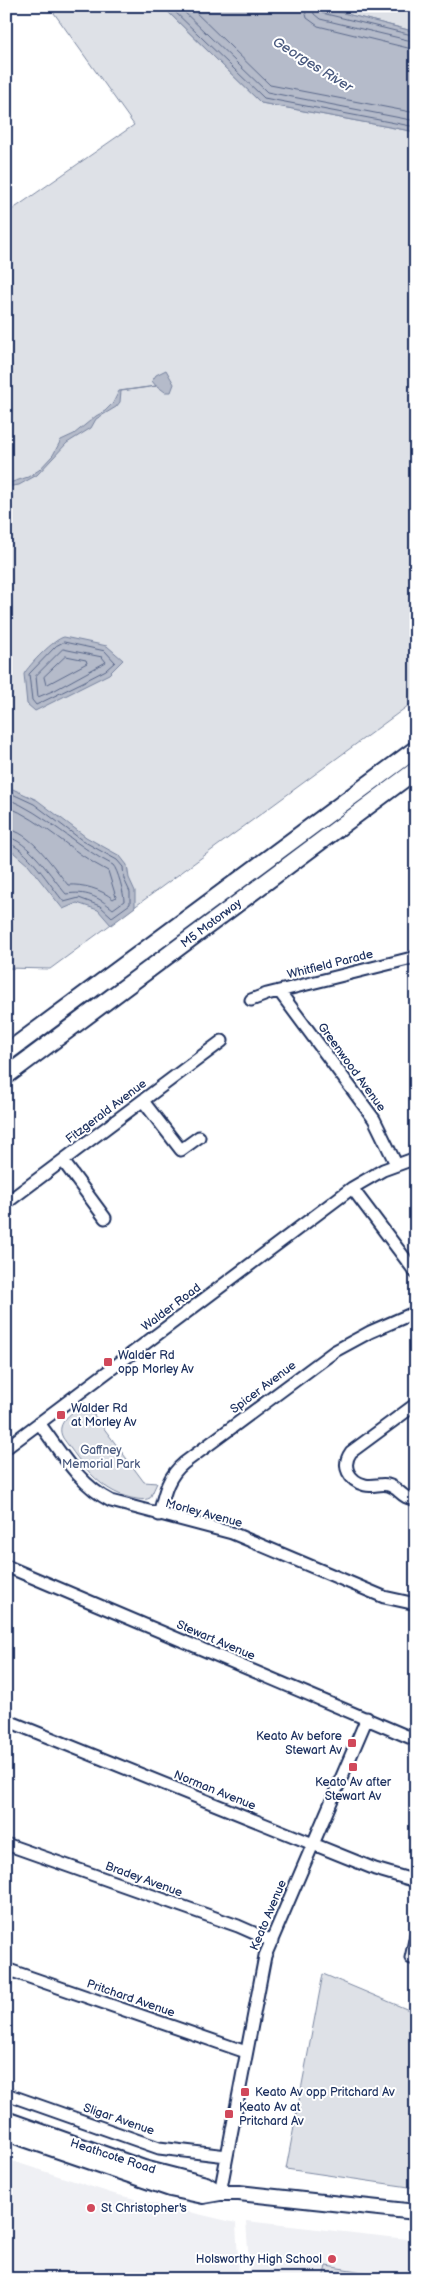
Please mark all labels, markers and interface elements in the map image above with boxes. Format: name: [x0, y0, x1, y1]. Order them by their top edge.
water label: Georges River: [270, 33, 357, 96]
street label: M5 Motorway: [178, 895, 245, 951]
street label: Whitfield Parade: [286, 947, 375, 982]
street label: Greenwood Avenue: [314, 1020, 389, 1115]
street label: Fitzgerald Avenue: [63, 1076, 150, 1147]
street label: Walder Road: [139, 1280, 204, 1335]
place label: Walder Rd opp Morley Av: [118, 1348, 194, 1377]
marker: Walder Rd opp Morley Av: [102, 1356, 114, 1368]
street label: Spicer Avenue: [227, 1358, 299, 1417]
place label: Walder Rd at Morley Av: [71, 1401, 137, 1430]
marker: Walder Rd at Morley Av: [55, 1409, 67, 1421]
park label: Gaffney Memorial Park: [62, 1443, 140, 1472]
street label: Morley Avenue: [164, 1496, 244, 1531]
street label: Stewart Avenue: [174, 1617, 257, 1664]
place label: Keato Av before Stewart Av: [256, 1729, 342, 1758]
marker: Keato Av before Stewart Av: [346, 1737, 358, 1749]
marker: Keato Av after Stewart Av: [347, 1761, 359, 1773]
street label: Norman Avenue: [172, 1767, 258, 1814]
place label: Keato Av after Stewart Av: [315, 1775, 392, 1804]
street label: Bradey Avenue: [103, 1859, 185, 1900]
street label: Keato Avenue: [247, 1878, 290, 1953]
street label: Pritchard Avenue: [85, 1976, 177, 2021]
place label: Keato Av opp Pritchard Av: [255, 2085, 395, 2100]
marker: Keato Av opp Pritchard Av: [239, 2086, 251, 2098]
street label: Sligar Avenue: [81, 2100, 156, 2139]
place label: Keato Av at Pritchard Av: [239, 2100, 304, 2129]
marker: Keato Av at Pritchard Av: [223, 2108, 235, 2120]
street label: Heathcote Road: [68, 2136, 157, 2177]
place label: St Christopher's: [101, 2201, 187, 2216]
marker: St Christopher's: [85, 2202, 97, 2214]
place label: Holsworthy High School: [196, 2252, 322, 2267]
marker: Holsworthy High School: [326, 2253, 338, 2265]

